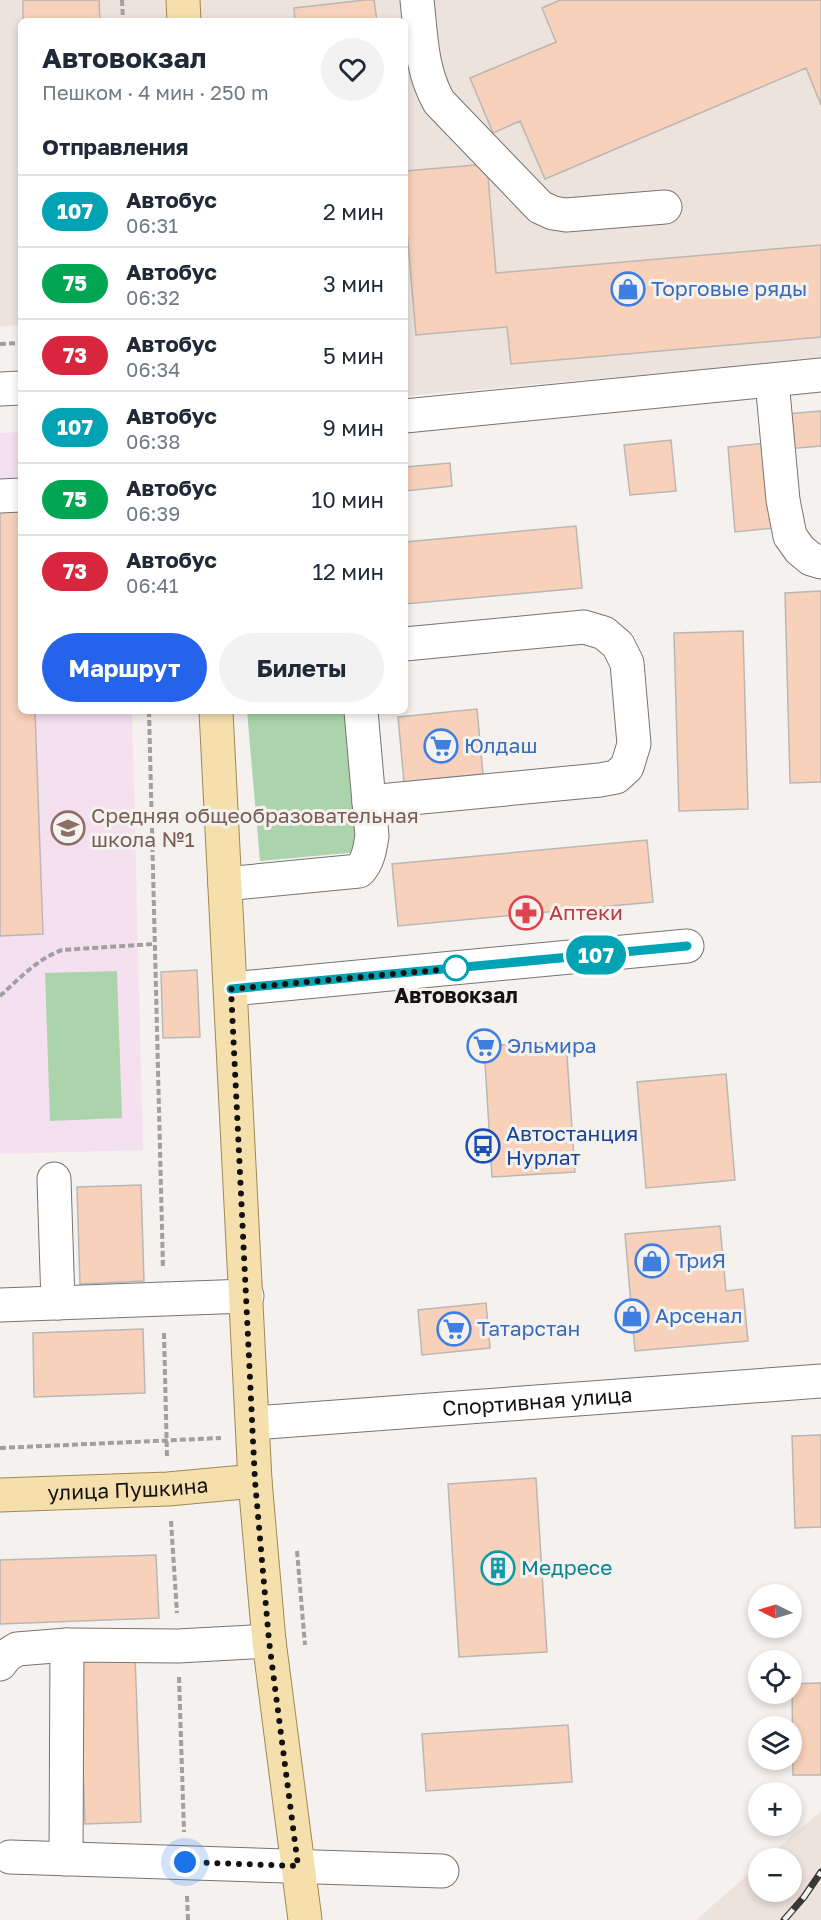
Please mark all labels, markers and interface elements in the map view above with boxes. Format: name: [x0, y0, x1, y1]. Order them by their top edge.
button: heart: [321, 38, 384, 101]
text: Автовокзал: [42, 41, 206, 74]
text: Пешком · 4 мин · 250 m: [42, 80, 269, 104]
text: Отправления: [42, 133, 188, 160]
text: Автобус: [126, 186, 217, 213]
text: 107: [57, 198, 93, 224]
text: 2 мин: [323, 198, 384, 225]
text: 06:31: [126, 213, 178, 237]
text: Автобус: [126, 258, 217, 285]
text: 75: [63, 270, 87, 296]
text: 3 мин: [323, 270, 384, 297]
shop icon: Торговые ряды: [610, 271, 646, 307]
place label: Торговые ряды: [651, 275, 807, 301]
text: 06:32: [126, 285, 180, 309]
text: Автобус: [126, 330, 217, 357]
text: 73: [63, 342, 87, 368]
text: 5 мин: [323, 342, 384, 369]
text: 06:34: [126, 357, 180, 381]
text: Автобус: [126, 402, 217, 429]
text: 107: [57, 414, 93, 440]
text: 9 мин: [323, 414, 384, 441]
text: 06:38: [126, 429, 180, 453]
text: Автобус: [126, 474, 217, 501]
text: 75: [63, 486, 87, 512]
text: 10 мин: [312, 486, 384, 513]
text: 06:39: [126, 501, 180, 525]
text: Автобус: [126, 546, 217, 573]
text: 73: [63, 558, 87, 584]
text: 12 мин: [312, 558, 384, 585]
text: 06:41: [126, 573, 178, 597]
button: Маршрут: [42, 633, 207, 702]
button: Билеты: [219, 633, 384, 702]
supermarket icon: Юлдаш: [423, 728, 459, 764]
place label: Юлдаш: [464, 732, 537, 758]
place label: Средняя общеобразовательная школа №1: [91, 802, 419, 852]
school or university icon: Средняя общеобразовательная школа №1: [50, 810, 86, 846]
pharmacy icon: Аптеки: [508, 895, 544, 931]
place label: Аптеки: [549, 899, 623, 925]
line badge: 107: [562, 936, 630, 974]
text: 107: [578, 942, 614, 968]
marker: Автовокзал: [443, 955, 469, 981]
place label: Автовокзал: [394, 982, 518, 1008]
supermarket icon: Эльмира: [466, 1028, 502, 1064]
place label: Эльмира: [507, 1032, 597, 1058]
place label: Автостанция Нурлат: [506, 1120, 638, 1170]
bus stop icon: Автостанция Нурлат: [465, 1128, 501, 1164]
shop icon: ТриЯ: [634, 1243, 670, 1279]
place label: ТриЯ: [675, 1247, 726, 1273]
shop icon: Арсенал: [614, 1298, 650, 1334]
place label: Арсенал: [655, 1302, 743, 1328]
supermarket icon: Татарстан: [436, 1311, 472, 1347]
place label: Татарстан: [477, 1315, 580, 1341]
street label: Спортивная улица: [441, 1381, 633, 1421]
street label: улица Пушкина: [47, 1471, 209, 1505]
building icon: Медресе: [480, 1550, 516, 1586]
place label: Медресе: [521, 1554, 612, 1580]
north arrow: [748, 1584, 802, 1638]
map controls: [748, 1584, 802, 1902]
button: locate: [748, 1650, 802, 1704]
button: layers: [748, 1716, 802, 1770]
button: +: [748, 1782, 802, 1836]
your location: [170, 1847, 200, 1877]
button: −: [748, 1848, 802, 1902]

